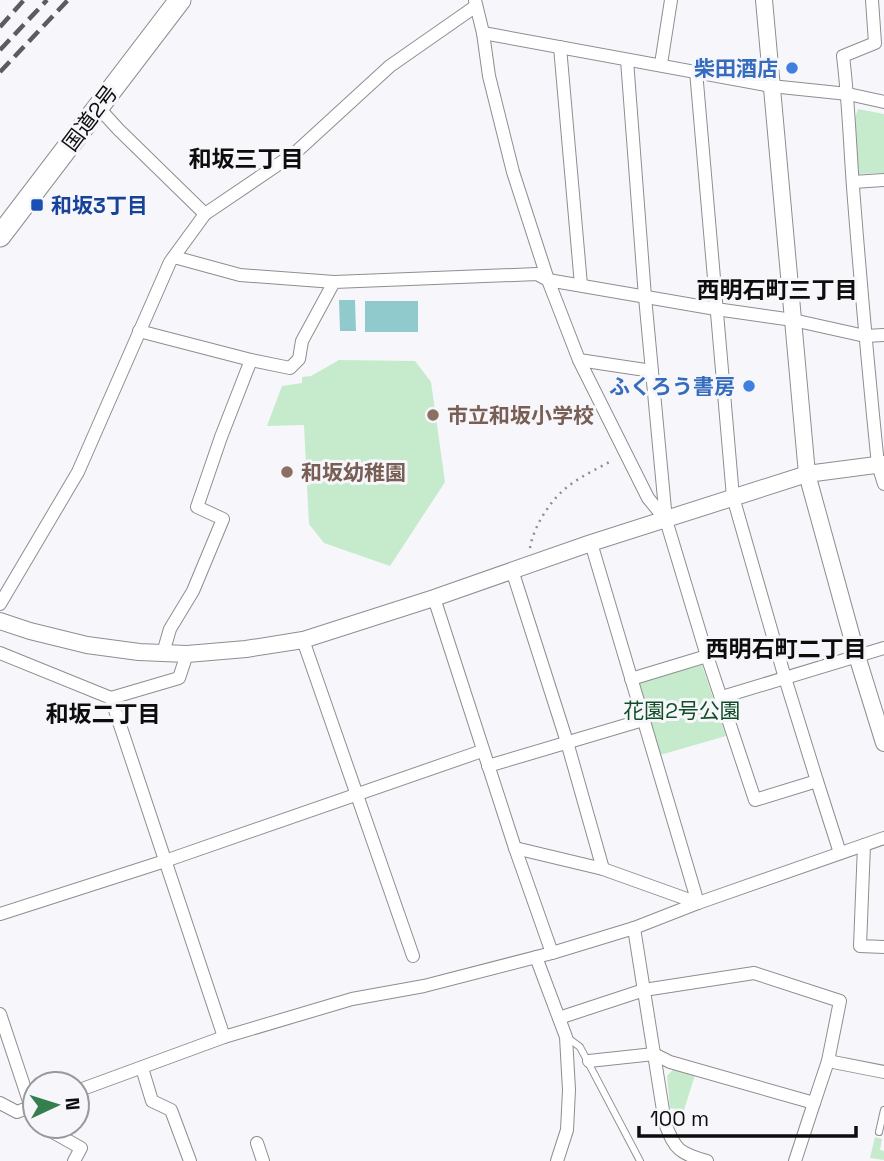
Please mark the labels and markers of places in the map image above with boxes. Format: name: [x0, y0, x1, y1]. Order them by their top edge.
place label: 柴田酒店: [694, 55, 778, 82]
marker: 柴田酒店: [784, 60, 800, 76]
place label: 和坂3丁目: [51, 192, 148, 219]
marker: 和坂3丁目: [29, 197, 45, 213]
place label: ふくろう書房: [609, 373, 735, 400]
marker: ふくろう書房: [741, 378, 757, 394]
place label: 市立和坂小学校: [447, 402, 594, 429]
marker: 市立和坂小学校: [425, 407, 441, 423]
place label: 和坂幼稚園: [301, 459, 406, 486]
marker: 和坂幼稚園: [279, 464, 295, 480]

